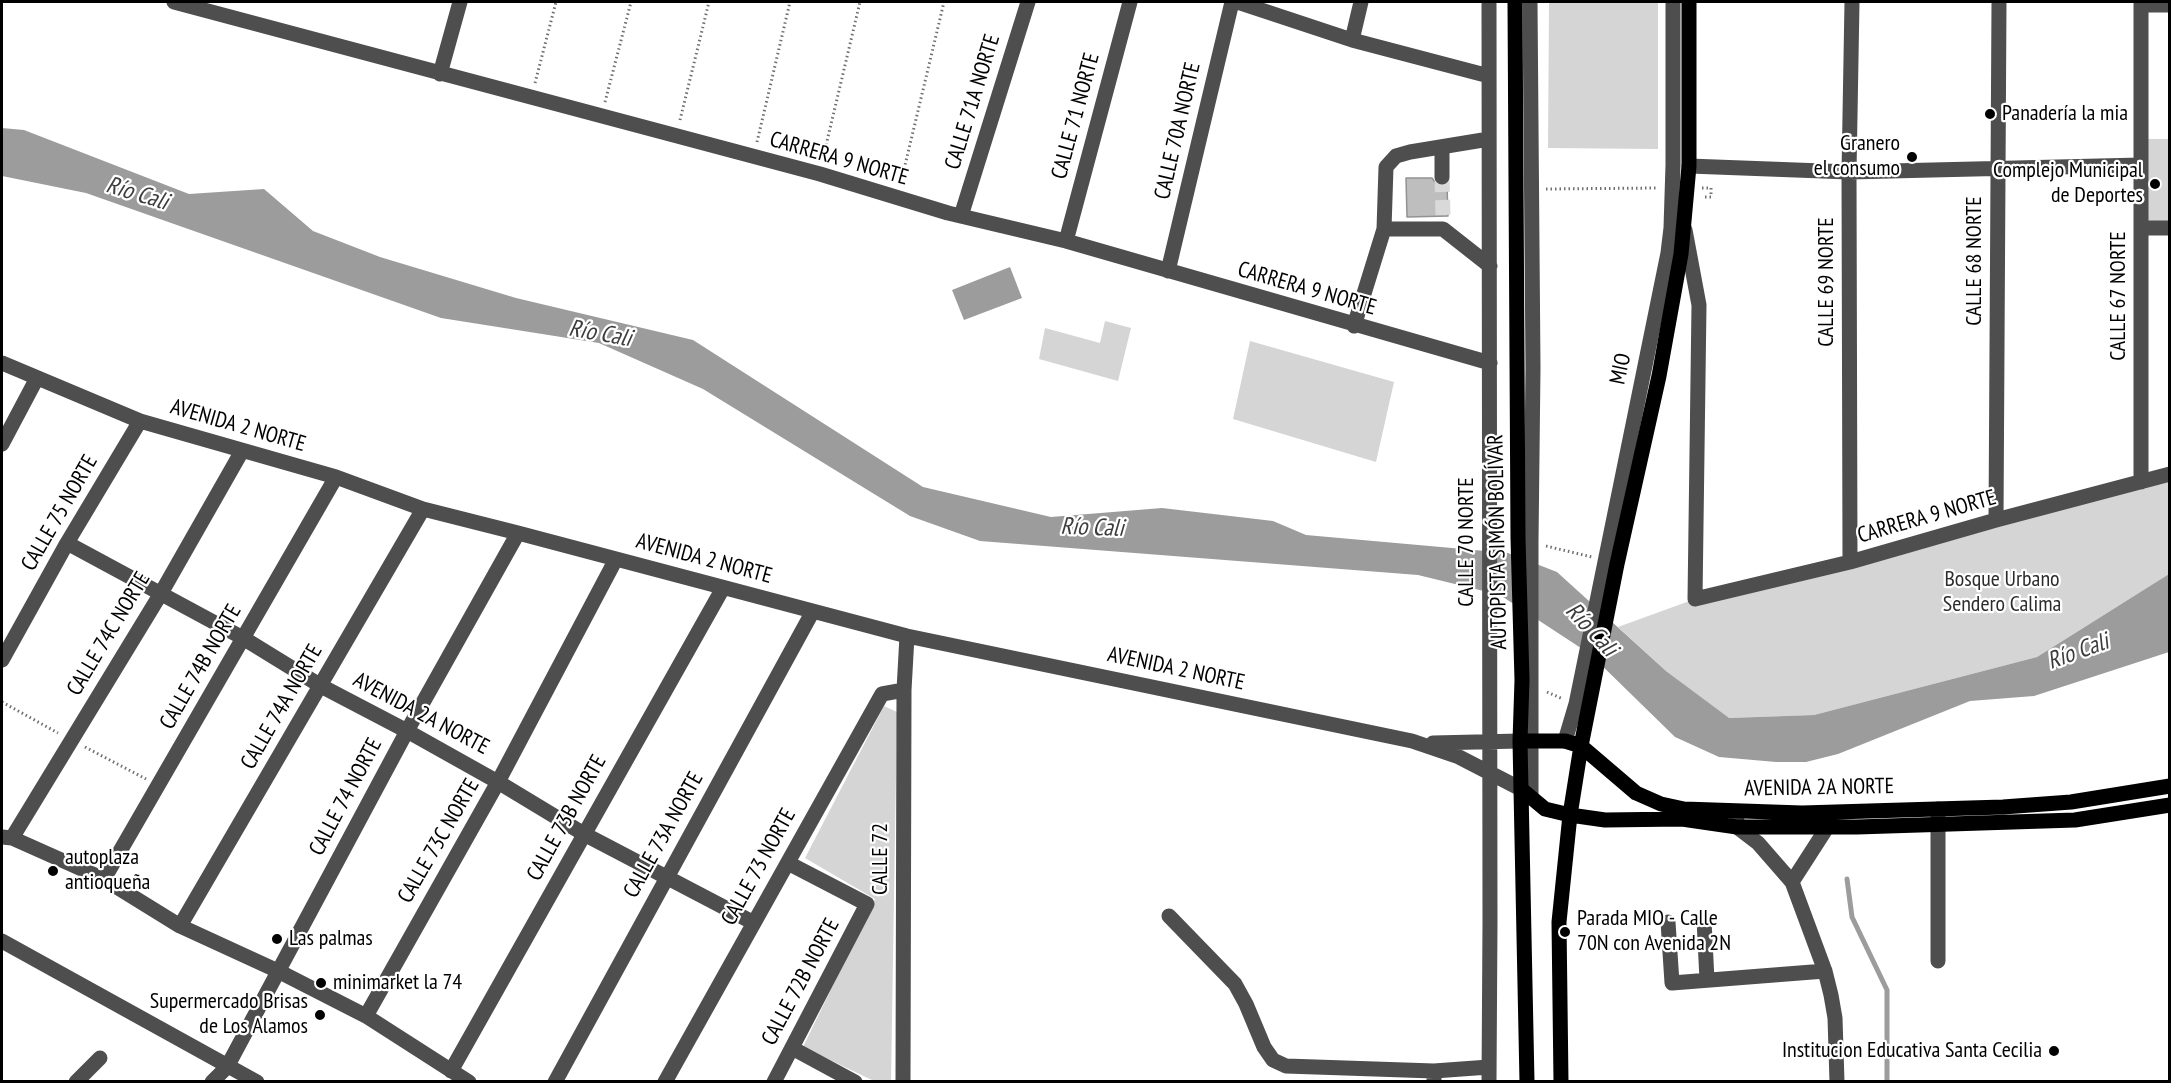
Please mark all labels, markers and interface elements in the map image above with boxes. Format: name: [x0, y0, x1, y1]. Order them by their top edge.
street label: CALLE 71A NORTE: [940, 31, 1006, 173]
street label: CALLE 71 NORTE: [1046, 50, 1106, 182]
street label: CALLE 70A NORTE: [1149, 60, 1207, 202]
place label: Panadería la mia: [2002, 101, 2128, 127]
marker: Panadería la mia: [1983, 107, 1997, 121]
street label: CARRERA 9 NORTE: [767, 127, 911, 191]
place label: Granero el consumo: [1814, 131, 1900, 182]
marker: Granero el consumo: [1905, 150, 1919, 164]
place label: Complejo Municipal de Deportes: [1993, 158, 2143, 210]
water label: Río Cali: [103, 171, 171, 217]
marker: Complejo Municipal de Deportes: [2148, 177, 2162, 191]
street label: CALLE 68 NORTE: [1962, 196, 1988, 326]
street label: CALLE 69 NORTE: [1814, 217, 1840, 347]
street label: CALLE 67 NORTE: [2106, 231, 2132, 361]
street label: CARRERA 9 NORTE: [1235, 257, 1379, 321]
water label: Río Cali: [566, 314, 634, 354]
street label: MIO: [1605, 351, 1637, 387]
street label: AVENIDA 2 NORTE: [167, 394, 309, 458]
street label: AUTOPISTA SIMÓN BOLÍVAR: [1483, 434, 1513, 650]
street label: CALLE 75 NORTE: [16, 450, 104, 576]
street label: CALLE 70 NORTE: [1454, 477, 1480, 607]
street label: CARRERA 9 NORTE: [1855, 485, 1999, 549]
water label: Río Cali: [1060, 513, 1124, 543]
street label: AVENIDA 2 NORTE: [633, 528, 775, 590]
street label: CALLE 74C NORTE: [62, 567, 156, 701]
park label: Bosque Urbano Sendero Calima: [1943, 567, 2061, 618]
water label: Río Cali: [1559, 597, 1623, 663]
street label: CALLE 74B NORTE: [155, 600, 247, 734]
water label: Río Cali: [2043, 628, 2113, 676]
street label: CALLE 74A NORTE: [236, 640, 328, 774]
street label: AVENIDA 2 NORTE: [1105, 642, 1247, 696]
street label: AVENIDA 2A NORTE: [349, 667, 493, 761]
street label: CALLE 74 NORTE: [304, 734, 388, 860]
street label: CALLE 73B NORTE: [522, 750, 612, 886]
street label: CALLE 73A NORTE: [619, 767, 709, 903]
street label: AVENIDA 2A NORTE: [1744, 773, 1894, 803]
street label: CALLE 73C NORTE: [393, 774, 485, 908]
street label: CALLE 73 NORTE: [716, 804, 802, 930]
street label: CALLE 72: [868, 823, 894, 895]
place label: autoplaza antioqueña: [65, 845, 150, 896]
marker: autoplaza antioqueña: [46, 864, 60, 878]
place label: Parada MIO - Calle 70N con Avenida 2N: [1577, 906, 1731, 957]
street label: CALLE 72B NORTE: [757, 914, 845, 1050]
marker: Parada MIO - Calle 70N con Avenida 2N: [1558, 925, 1572, 939]
place label: Las palmas: [289, 926, 373, 952]
marker: Las palmas: [270, 932, 284, 946]
place label: minimarket la 74: [333, 970, 462, 996]
marker: minimarket la 74: [314, 976, 328, 990]
place label: Supermercado Brisas de Los Alamos: [150, 989, 308, 1040]
marker: Supermercado Brisas de Los Alamos: [313, 1008, 327, 1022]
place label: Institucion Educativa Santa Cecilia: [1782, 1038, 2042, 1064]
marker: Institucion Educativa Santa Cecilia: [2047, 1044, 2061, 1058]

